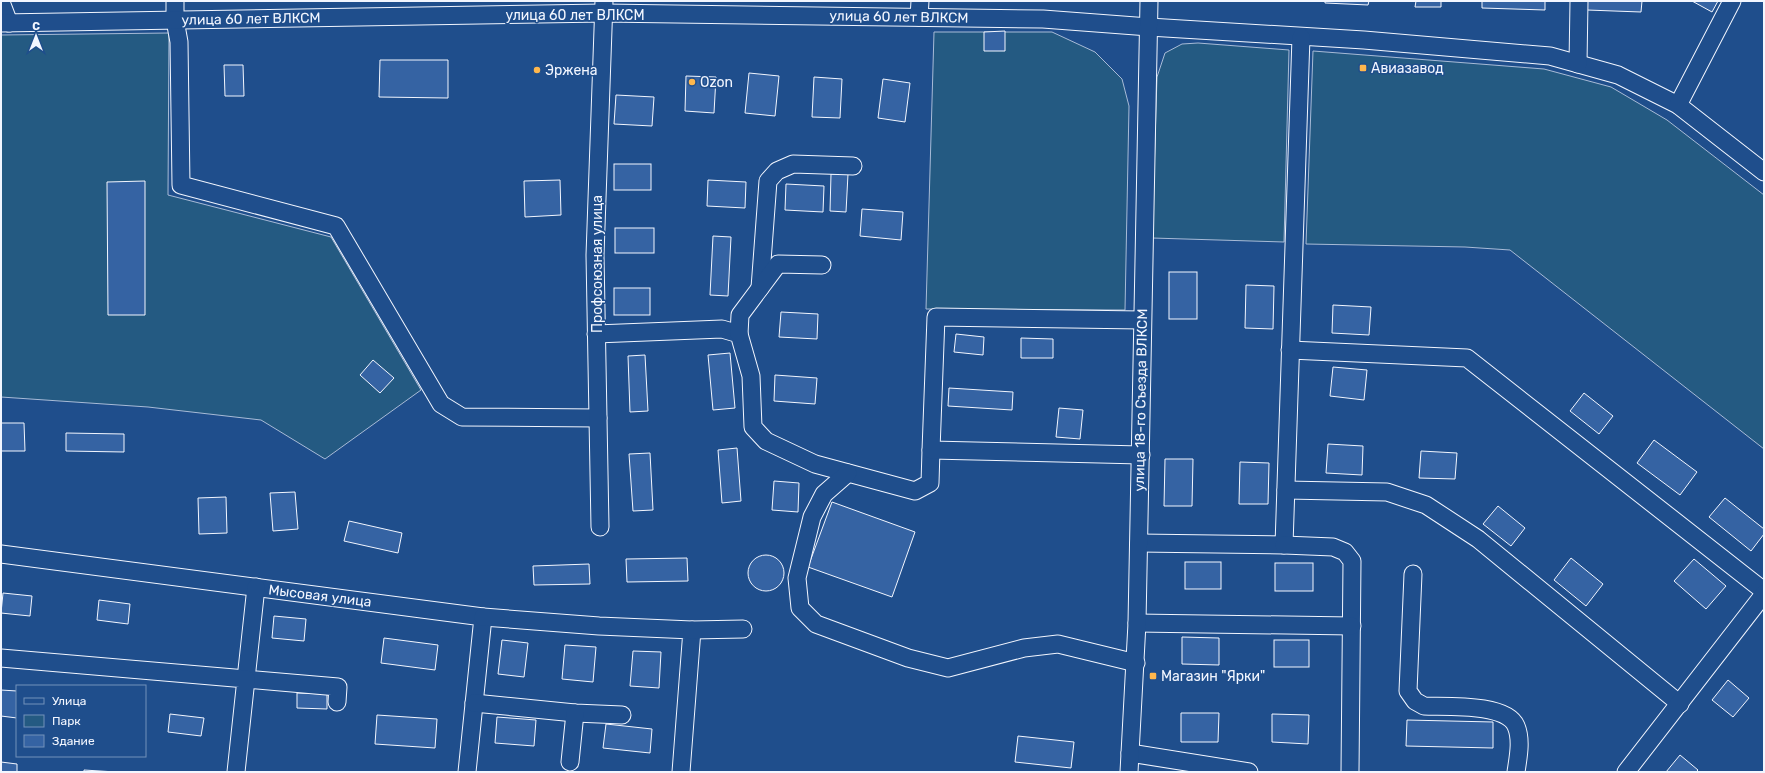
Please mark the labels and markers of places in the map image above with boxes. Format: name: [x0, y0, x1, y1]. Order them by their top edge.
place label: Авиазавод: [1371, 60, 1444, 77]
place label: Эржена: [545, 62, 598, 79]
marker: Авиазавод: [1358, 63, 1368, 73]
marker: Эржена: [532, 65, 542, 75]
place label: Ozon: [700, 74, 733, 91]
marker: Ozon: [687, 77, 697, 87]
place label: Магазин "Ярки": [1161, 668, 1265, 685]
marker: Магазин "Ярки": [1148, 671, 1158, 681]

